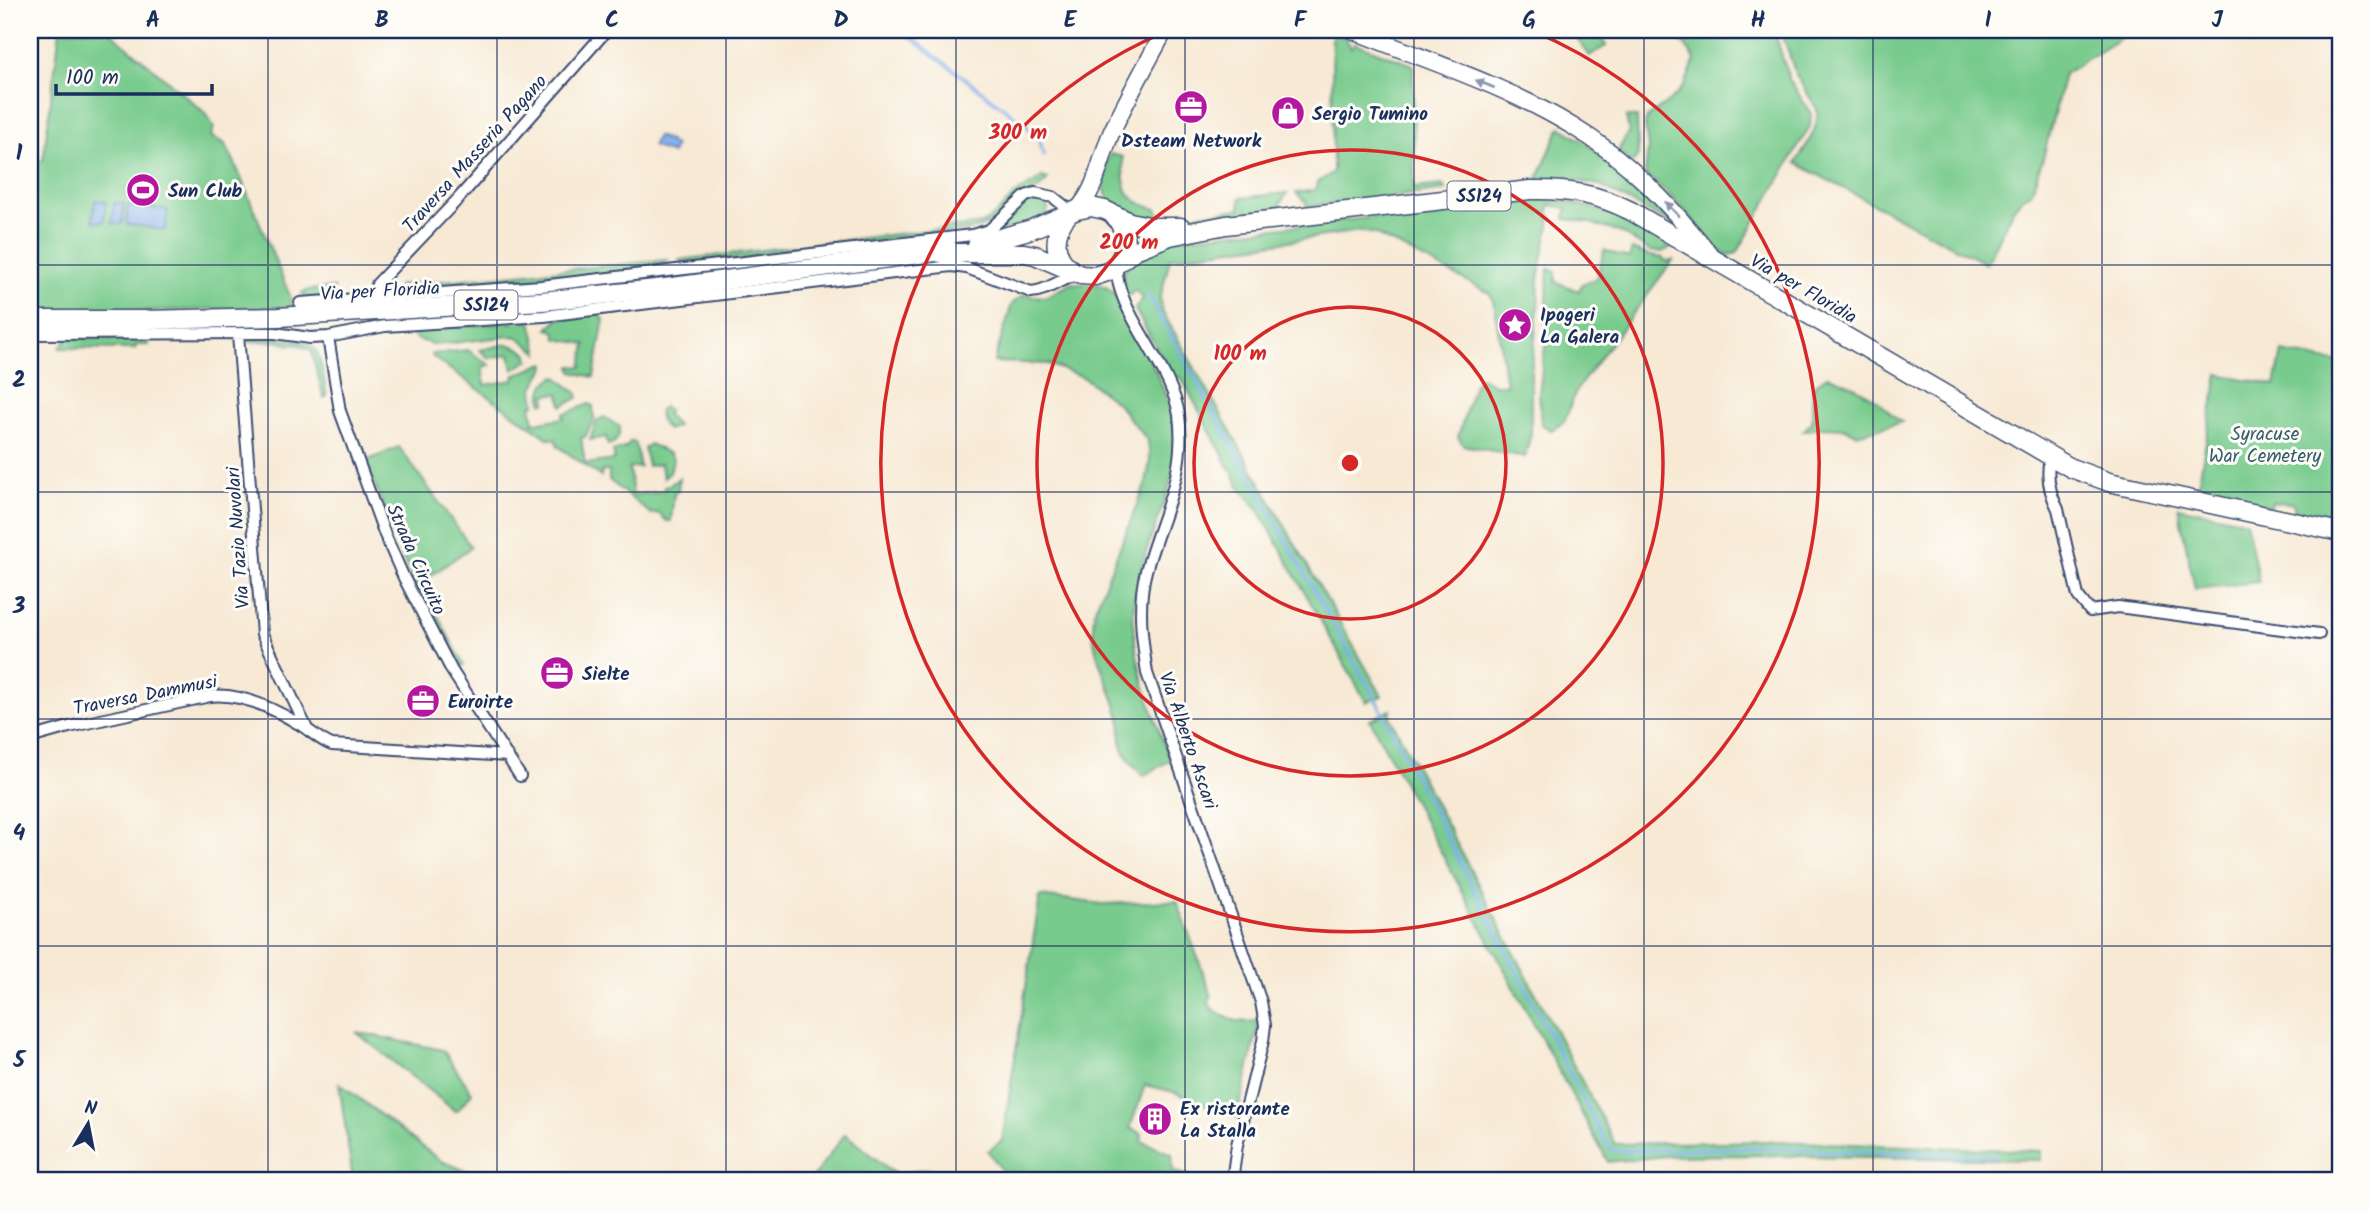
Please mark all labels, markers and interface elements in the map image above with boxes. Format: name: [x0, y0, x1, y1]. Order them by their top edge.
text: A: [146, 3, 160, 39]
text: B: [375, 3, 389, 39]
text: C: [605, 3, 619, 39]
text: D: [833, 3, 849, 39]
text: E: [1064, 3, 1078, 39]
text: F: [1294, 3, 1308, 39]
text: G: [1522, 3, 1536, 39]
text: H: [1751, 3, 1766, 39]
text: I: [1984, 3, 1992, 39]
text: J: [2211, 3, 2223, 39]
scale bar: [56, 52, 212, 96]
text: 100 m: [66, 62, 119, 95]
street label: Traversa Masseria Pagano: [396, 68, 555, 240]
one-way arrow: [1474, 78, 1495, 89]
office icon: Dsteam Network: [1172, 88, 1210, 126]
shop icon: Sergio Tumino: [1269, 94, 1307, 132]
place label: Sergio Tumino: [1312, 100, 1428, 130]
text: 300 m: [988, 117, 1047, 150]
place label: Dsteam Network: [1121, 127, 1262, 157]
text: 1: [16, 136, 23, 172]
sports icon: Sun Club: [124, 171, 162, 209]
place label: Sun Club: [168, 177, 243, 207]
road number: SS124: [1448, 182, 1510, 210]
one-way arrow: [1665, 201, 1681, 218]
text: 200 m: [1099, 227, 1159, 260]
street label: Via per Floridia: [1744, 247, 1862, 333]
street label: Via per Floridia: [320, 274, 441, 310]
road number: SS124: [454, 290, 518, 320]
place label: Ipogeri La Galera: [1540, 301, 1620, 353]
place icon: Ipogeri La Galera: [1496, 306, 1534, 344]
text: 100 m: [1213, 338, 1267, 371]
text: 2: [12, 363, 26, 399]
park label: Syracuse War Cemetery: [2209, 420, 2322, 472]
centre of rings: [1338, 451, 1362, 475]
street label: Via Tazio Nuvolari: [219, 464, 259, 610]
street label: Strada Circuito: [377, 499, 453, 620]
text: 3: [12, 589, 26, 625]
office icon: Sielte: [538, 654, 576, 692]
place label: Sielte: [582, 660, 630, 690]
street label: Traversa Dammusi: [71, 667, 221, 725]
street label: Via Alberto Ascari: [1150, 668, 1225, 815]
office icon: Euroirte: [404, 682, 442, 720]
place label: Euroirte: [448, 688, 513, 718]
text: 4: [13, 816, 26, 852]
text: 5: [12, 1043, 27, 1079]
north arrow: [52, 1088, 122, 1158]
text: N: [82, 1093, 99, 1125]
place label: Ex ristorante La Stalla: [1180, 1095, 1290, 1147]
building icon: Ex ristorante La Stalla: [1136, 1100, 1174, 1138]

